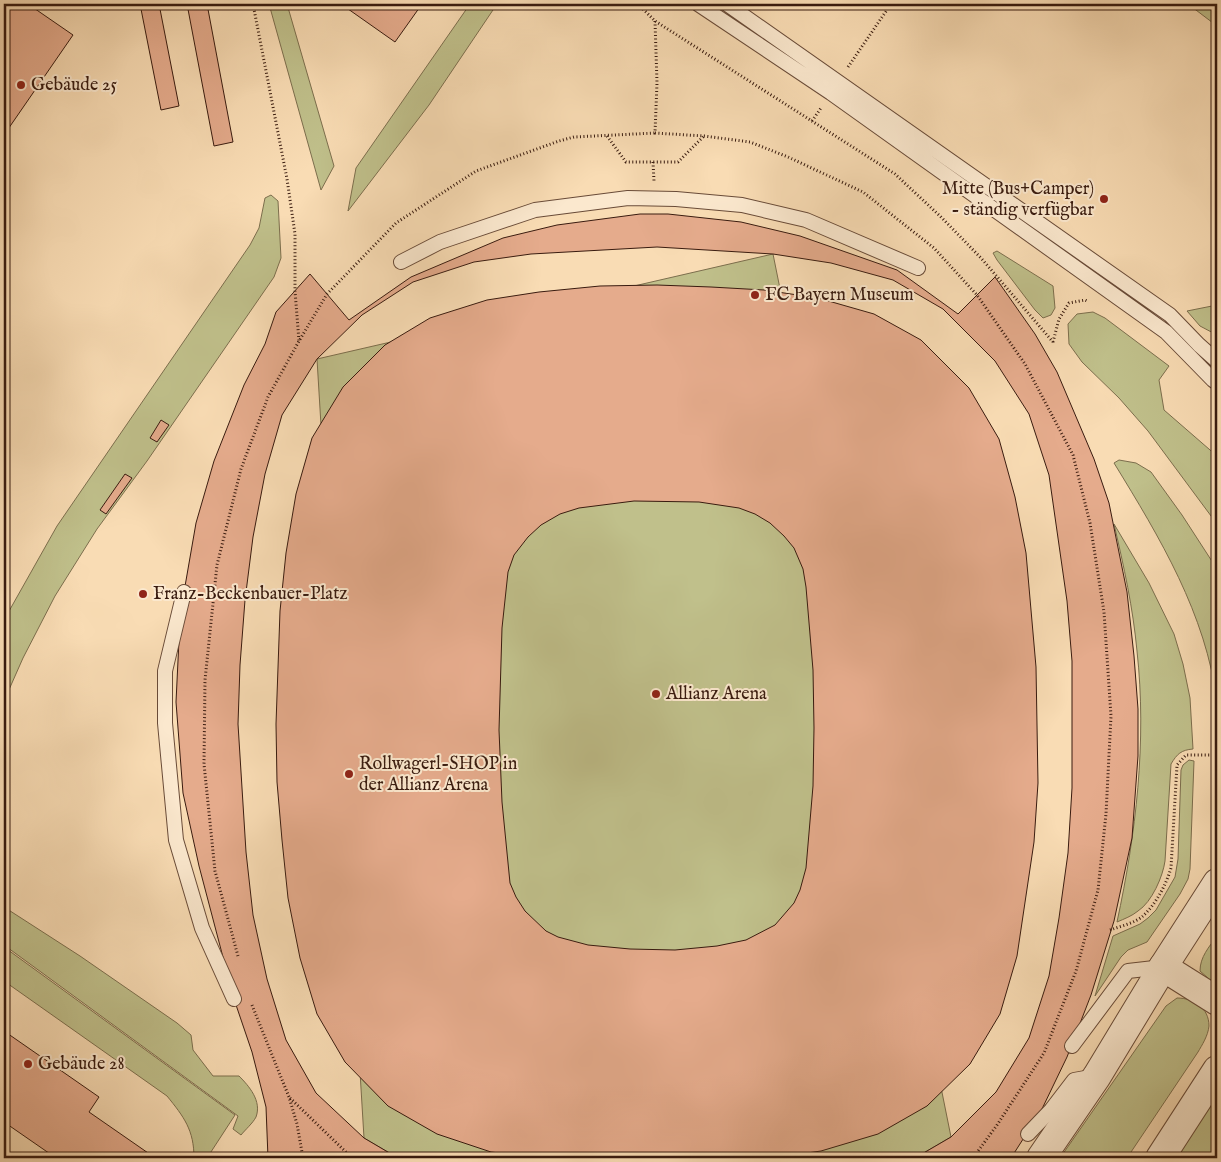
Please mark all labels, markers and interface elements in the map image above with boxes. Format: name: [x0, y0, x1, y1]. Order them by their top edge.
place label: Gebäude 25: [31, 74, 117, 97]
marker: Gebäude 25: [15, 79, 27, 91]
place label: Mitte (Bus+Camper) - ständig verfügbar: [942, 178, 1094, 222]
marker: Mitte (Bus+Camper) - ständig verfügbar: [1098, 193, 1110, 205]
place label: FC Bayern Museum: [765, 284, 914, 307]
marker: FC Bayern Museum: [749, 289, 761, 301]
place label: Franz-Beckenbauer-Platz: [153, 583, 348, 606]
marker: Franz-Beckenbauer-Platz: [137, 588, 149, 600]
place label: Allianz Arena: [665, 683, 767, 706]
marker: Allianz Arena: [650, 688, 662, 700]
place label: Rollwagerl-SHOP in der Allianz Arena: [359, 753, 518, 797]
marker: Rollwagerl-SHOP in der Allianz Arena: [343, 768, 355, 780]
place label: Gebäude 28: [38, 1053, 125, 1076]
marker: Gebäude 28: [22, 1058, 34, 1070]

